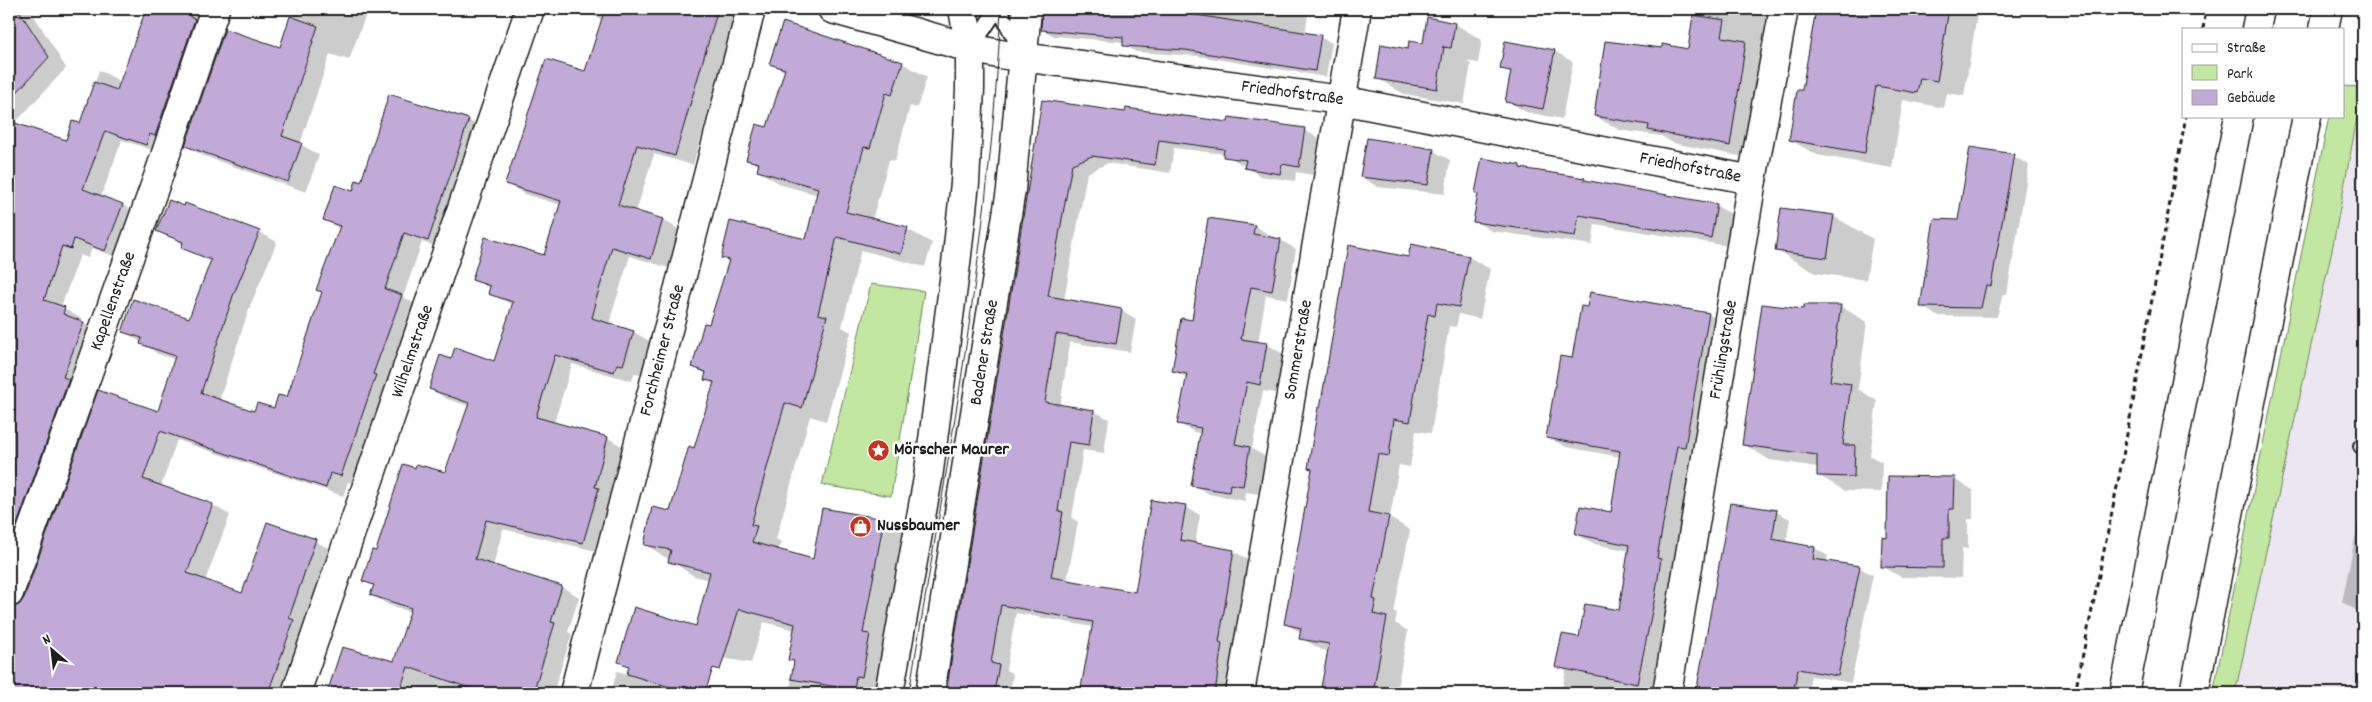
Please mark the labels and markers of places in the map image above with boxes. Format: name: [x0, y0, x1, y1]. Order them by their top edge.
place icon: Mörscher Maurer: [866, 438, 890, 462]
place label: Mörscher Maurer: [894, 438, 1009, 463]
shop icon: Nussbaumer: [849, 514, 873, 538]
place label: Nussbaumer: [877, 514, 960, 539]

